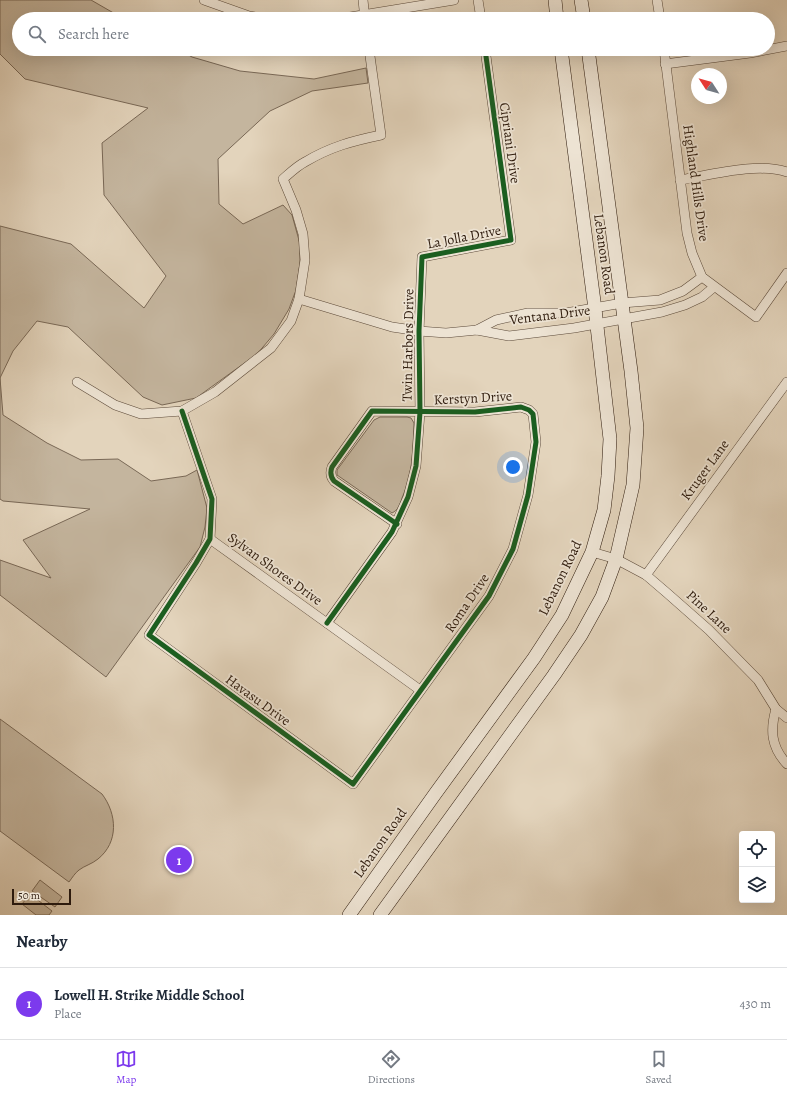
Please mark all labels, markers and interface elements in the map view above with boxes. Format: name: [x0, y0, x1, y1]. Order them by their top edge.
search box: [12, 12, 775, 56]
icon: search: [26, 23, 48, 45]
text: Search here: [58, 24, 129, 44]
north arrow: [691, 68, 727, 104]
street label: Cipriani Drive: [495, 101, 525, 185]
street label: Highland Hills Drive: [678, 123, 714, 243]
street label: Lebanon Road: [589, 212, 619, 296]
street label: La Jolla Drive: [425, 221, 503, 253]
street label: Twin Harbors Drive: [398, 289, 418, 401]
street label: Ventana Drive: [508, 301, 591, 329]
street label: Kerstyn Drive: [433, 386, 513, 410]
street label: Kruger Lane: [677, 436, 733, 504]
your location: [503, 457, 523, 477]
street label: Sylvan Shores Drive: [224, 528, 326, 610]
street label: Lebanon Road: [534, 537, 587, 619]
street label: Roma Drive: [440, 570, 494, 636]
street label: Pine Lane: [682, 586, 736, 638]
street label: Havasu Drive: [221, 670, 295, 730]
street label: Lebanon Road: [349, 804, 411, 882]
map controls: [739, 831, 775, 903]
button: locate: [739, 831, 775, 867]
pin: 1: [166, 845, 192, 875]
button: layers: [739, 867, 775, 903]
scale bar: [12, 887, 71, 906]
text: 50 m: [18, 888, 40, 903]
text: Nearby: [16, 930, 67, 953]
text: Lowell H. Strike Middle School: [54, 985, 244, 1005]
text: 1: [27, 995, 31, 1012]
text: 430 m: [739, 995, 771, 1012]
text: Place: [54, 1005, 82, 1022]
tab: Map: [115, 1048, 137, 1087]
tab: Directions: [368, 1048, 415, 1087]
tab: Saved: [646, 1048, 672, 1087]

